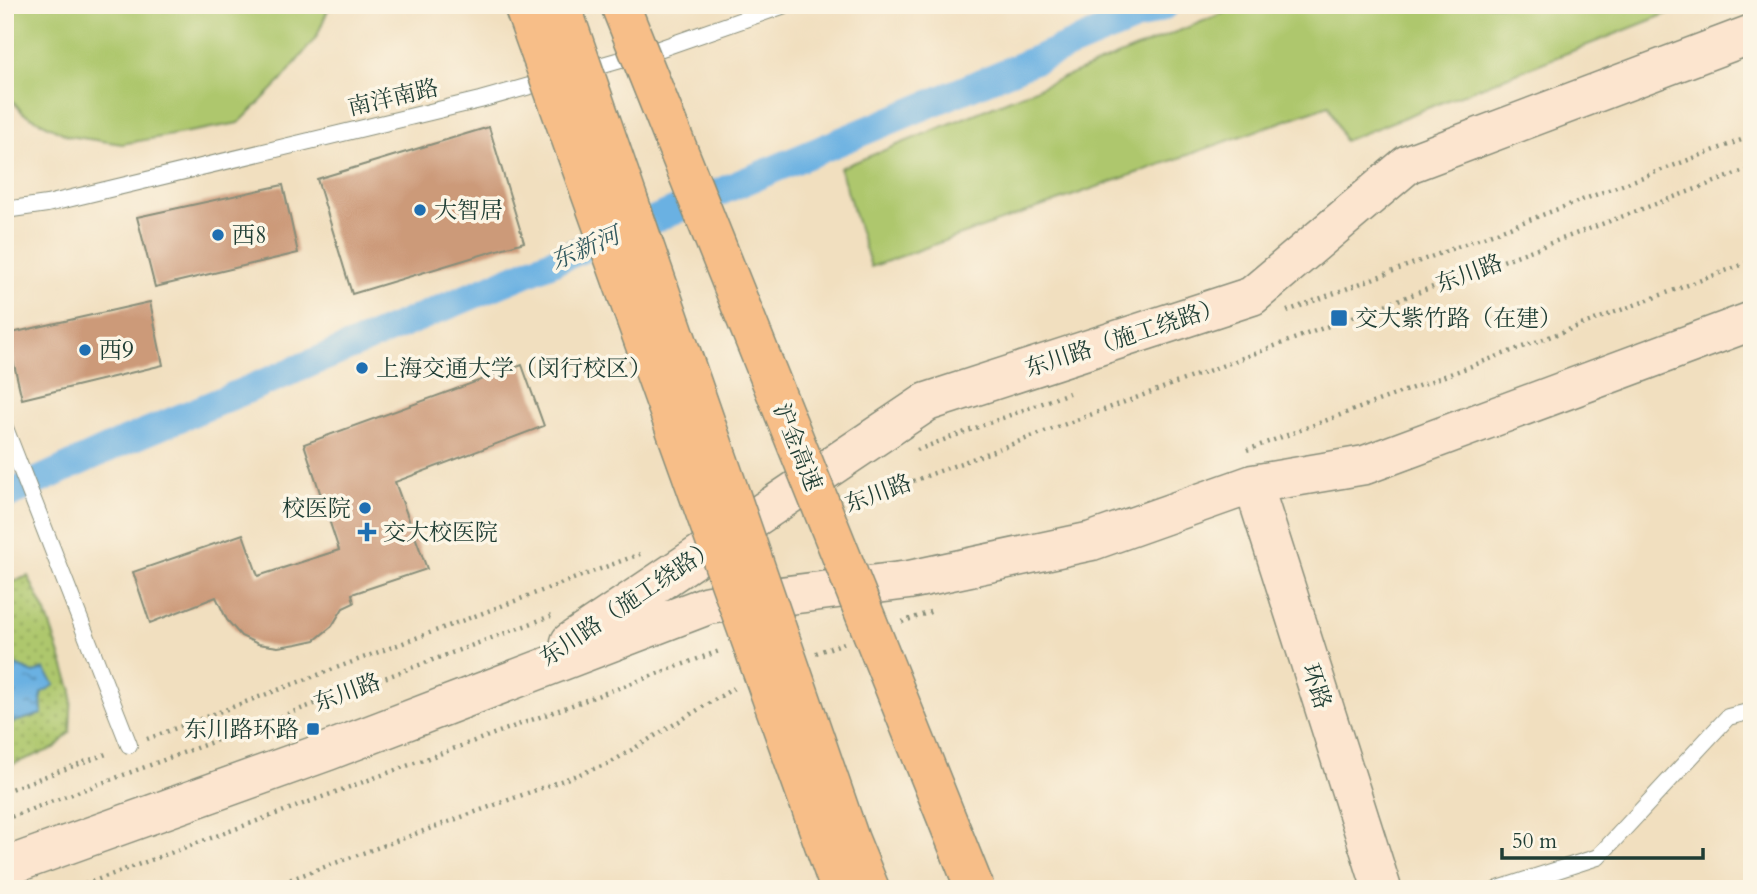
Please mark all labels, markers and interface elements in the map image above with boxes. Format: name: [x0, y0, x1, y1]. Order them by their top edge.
street label: 南洋南路: [345, 72, 441, 123]
place label: 大智居: [434, 195, 503, 226]
marker: 大智居: [412, 202, 428, 218]
water label: 东新河: [546, 218, 628, 278]
place label: 西8: [232, 220, 267, 251]
marker: 西8: [210, 227, 226, 243]
street label: 东川路: [1431, 247, 1507, 300]
street label: 东川路（施工绕路）: [1021, 291, 1227, 384]
place label: 交大紫竹路（在建）: [1355, 303, 1562, 334]
marker: 交大紫竹路（在建）: [1329, 308, 1349, 328]
place label: 西9: [99, 335, 134, 366]
marker: 西9: [77, 342, 93, 358]
place label: 上海交通大学（闵行校区）: [376, 353, 652, 384]
marker: 上海交通大学（闵行校区）: [354, 360, 370, 376]
street label: 沪金高速: [766, 399, 829, 496]
street label: 东川路: [840, 467, 916, 520]
place label: 校医院: [282, 493, 351, 524]
marker: 校医院: [357, 500, 373, 516]
place label: 交大校医院: [383, 517, 498, 548]
marker: 交大校医院: [357, 522, 377, 542]
street label: 东川路（施工绕路）: [534, 532, 723, 673]
street label: 环路: [1295, 659, 1338, 713]
street label: 东川路: [309, 666, 385, 719]
place label: 东川路环路: [184, 714, 299, 745]
marker: 东川路环路: [305, 721, 321, 737]
scale bar: [1502, 817, 1703, 861]
text: 50 m: [1512, 827, 1557, 856]

